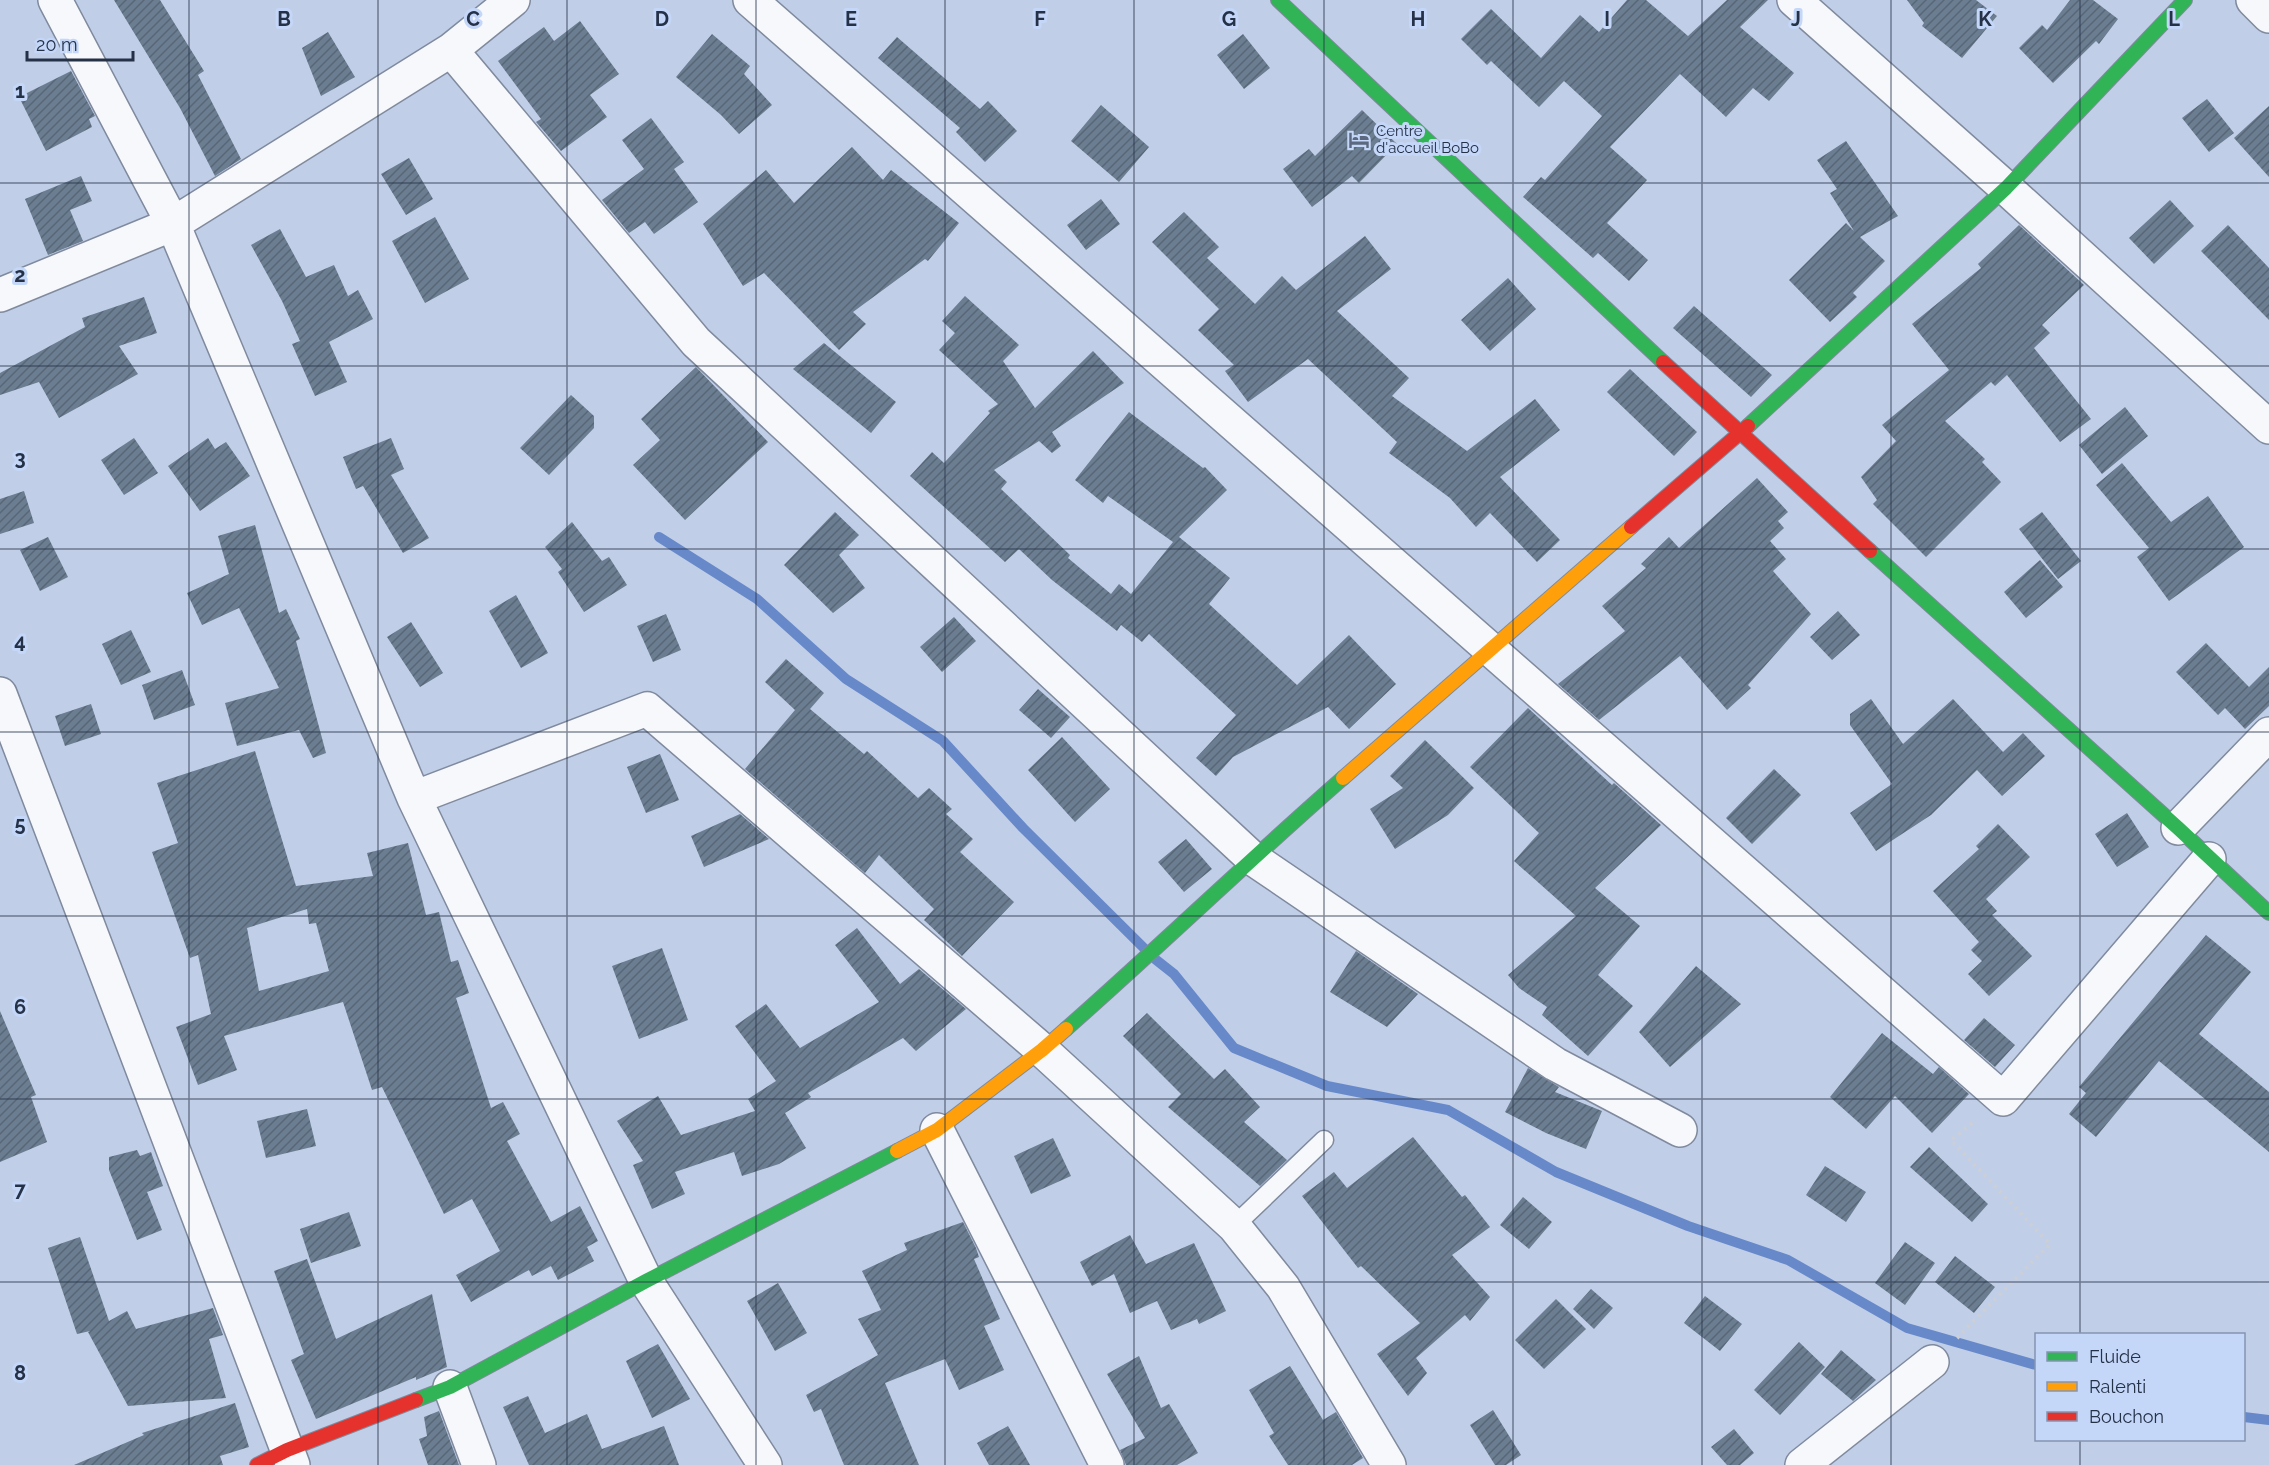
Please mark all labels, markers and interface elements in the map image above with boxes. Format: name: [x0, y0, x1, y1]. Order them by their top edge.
text: B: [277, 7, 291, 31]
text: C: [466, 7, 480, 31]
text: D: [655, 7, 669, 31]
text: E: [845, 7, 857, 31]
text: F: [1034, 7, 1046, 31]
text: G: [1222, 7, 1236, 31]
text: H: [1411, 7, 1425, 31]
text: I: [1604, 7, 1610, 31]
text: J: [1791, 7, 1801, 31]
text: K: [1978, 7, 1992, 31]
text: L: [2168, 7, 2180, 31]
scale bar: [27, 24, 134, 62]
text: 20 m: [36, 34, 78, 55]
text: 1: [15, 79, 25, 103]
place label: Centre d'accueil BoBo: [1376, 122, 1479, 157]
hotel icon: Centre d'accueil BoBo: [1347, 128, 1371, 152]
text: 2: [14, 263, 26, 287]
text: 3: [14, 446, 26, 470]
text: 4: [14, 629, 26, 653]
text: 5: [14, 812, 26, 836]
text: 6: [14, 995, 26, 1019]
text: 7: [14, 1178, 26, 1202]
legend: [2035, 1333, 2245, 1441]
text: Fluide: [2089, 1346, 2141, 1367]
text: 8: [14, 1361, 26, 1385]
text: Ralenti: [2089, 1376, 2146, 1397]
text: Bouchon: [2089, 1406, 2164, 1427]

